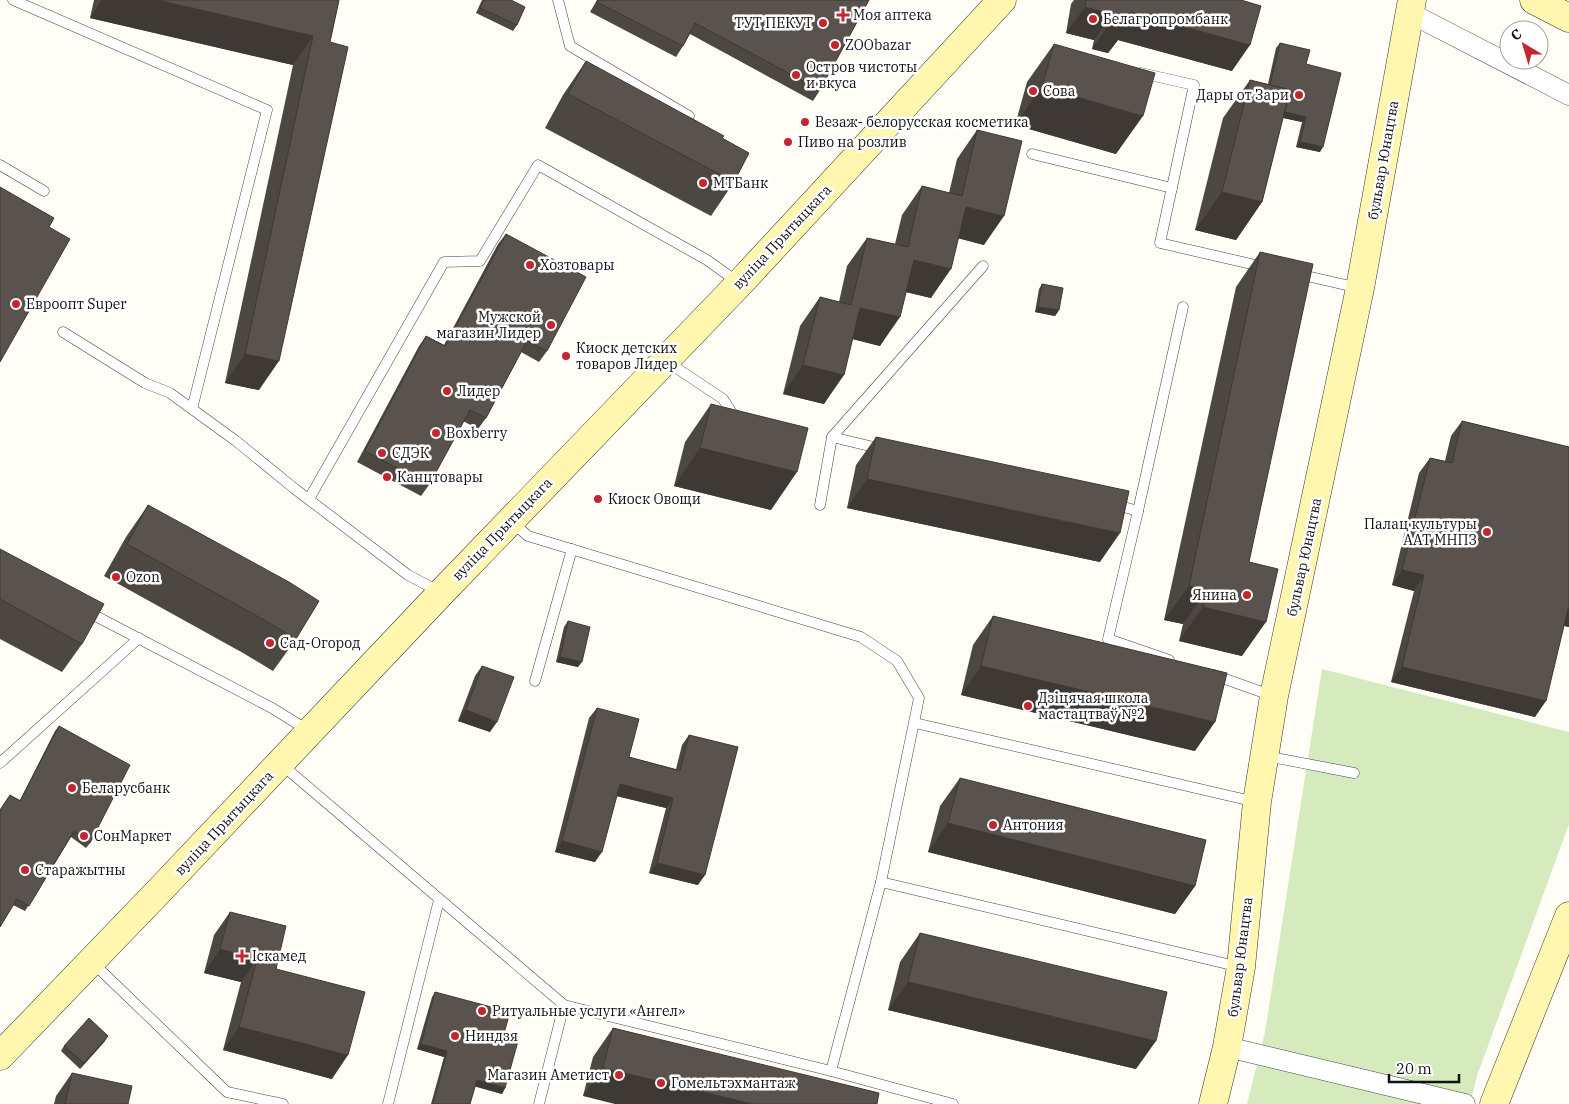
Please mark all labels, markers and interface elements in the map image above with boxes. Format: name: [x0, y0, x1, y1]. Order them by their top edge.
place label: Моя аптека: [853, 6, 932, 24]
marker: Моя аптека: [837, 9, 849, 21]
place label: Белагропромбанк: [1103, 10, 1228, 28]
marker: Белагропромбанк: [1087, 13, 1099, 25]
place label: ТУТ ПЕКУТ: [734, 14, 813, 32]
marker: ТУТ ПЕКУТ: [817, 17, 829, 29]
north arrow: [1499, 20, 1549, 70]
text: С: [1507, 25, 1525, 45]
place label: ZOObazar: [845, 36, 912, 54]
marker: ZOObazar: [829, 39, 841, 51]
place label: Остров чистоты и вкуса: [806, 58, 917, 92]
marker: Остров чистоты и вкуса: [790, 69, 802, 81]
place label: Сова: [1043, 82, 1076, 100]
marker: Сова: [1027, 85, 1039, 97]
place label: Дары от Зари: [1196, 86, 1289, 104]
marker: Дары от Зари: [1293, 89, 1305, 101]
street label: бульвар Юнацтва: [1364, 99, 1402, 221]
place label: Везаж- белорусская косметика: [815, 113, 1029, 131]
marker: Везаж- белорусская косметика: [799, 116, 811, 128]
place label: Пиво на розлив: [798, 133, 907, 151]
marker: Пиво на розлив: [782, 136, 794, 148]
place label: МТБанк: [713, 174, 768, 192]
marker: МТБанк: [697, 177, 709, 189]
street label: вуліца Прытыцкага: [729, 181, 835, 293]
place label: Хозтовары: [540, 256, 615, 274]
marker: Хозтовары: [524, 259, 536, 271]
place label: Евроопт Super: [26, 295, 127, 313]
marker: Евроопт Super: [10, 298, 22, 310]
place label: Мужской магазин Лидер: [436, 308, 541, 342]
marker: Мужской магазин Лидер: [545, 319, 557, 331]
place label: Киоск детских товаров Лидер: [576, 339, 678, 373]
marker: Киоск детских товаров Лидер: [560, 350, 572, 362]
place label: Лидер: [457, 382, 500, 400]
marker: Лидер: [441, 385, 453, 397]
place label: Boxberry: [446, 424, 508, 442]
marker: Boxberry: [430, 427, 442, 439]
place label: СДЭК: [392, 444, 430, 462]
marker: СДЭК: [376, 447, 388, 459]
place label: Канцтовары: [397, 468, 483, 486]
marker: Канцтовары: [381, 471, 393, 483]
street label: вуліца Прытыцкага: [448, 473, 556, 584]
place label: Киоск Овощи: [608, 490, 701, 508]
marker: Киоск Овощи: [592, 493, 604, 505]
street label: бульвар Юнацтва: [1283, 496, 1325, 618]
place label: Палац культуры ААТ МНПЗ: [1364, 515, 1477, 549]
marker: Палац культуры ААТ МНПЗ: [1481, 526, 1493, 538]
place label: Ozon: [126, 568, 160, 586]
marker: Ozon: [110, 571, 122, 583]
place label: Янина: [1192, 586, 1237, 604]
marker: Янина: [1241, 589, 1253, 601]
place label: Сад-Огород: [280, 634, 361, 652]
marker: Сад-Огород: [264, 637, 276, 649]
place label: Дзіцячая школа мастацтваў №2: [1038, 689, 1149, 723]
marker: Дзіцячая школа мастацтваў №2: [1022, 700, 1034, 712]
street label: вуліца Прытыцкага: [171, 767, 277, 879]
place label: Беларусбанк: [82, 779, 170, 797]
marker: Беларусбанк: [66, 782, 78, 794]
place label: Антония: [1003, 816, 1064, 834]
marker: Антония: [987, 819, 999, 831]
place label: СонМаркет: [94, 827, 171, 845]
marker: СонМаркет: [78, 830, 90, 842]
place label: Старажытны: [35, 861, 126, 879]
marker: Старажытны: [19, 864, 31, 876]
street label: бульвар Юнацтва: [1224, 896, 1256, 1018]
place label: Іскамед: [252, 947, 307, 965]
marker: Іскамед: [236, 950, 248, 962]
place label: Ритуальные услуги «Ангел»: [492, 1002, 685, 1020]
marker: Ритуальные услуги «Ангел»: [476, 1005, 488, 1017]
place label: Ниндзя: [465, 1027, 518, 1045]
marker: Ниндзя: [449, 1030, 461, 1042]
scale bar: [1389, 1052, 1459, 1084]
text: 20 m: [1396, 1059, 1432, 1078]
place label: Магазин Аметист: [487, 1066, 609, 1084]
marker: Магазин Аметист: [613, 1069, 625, 1081]
place label: Гомельтэхмантаж: [671, 1074, 796, 1092]
marker: Гомельтэхмантаж: [655, 1077, 667, 1089]

